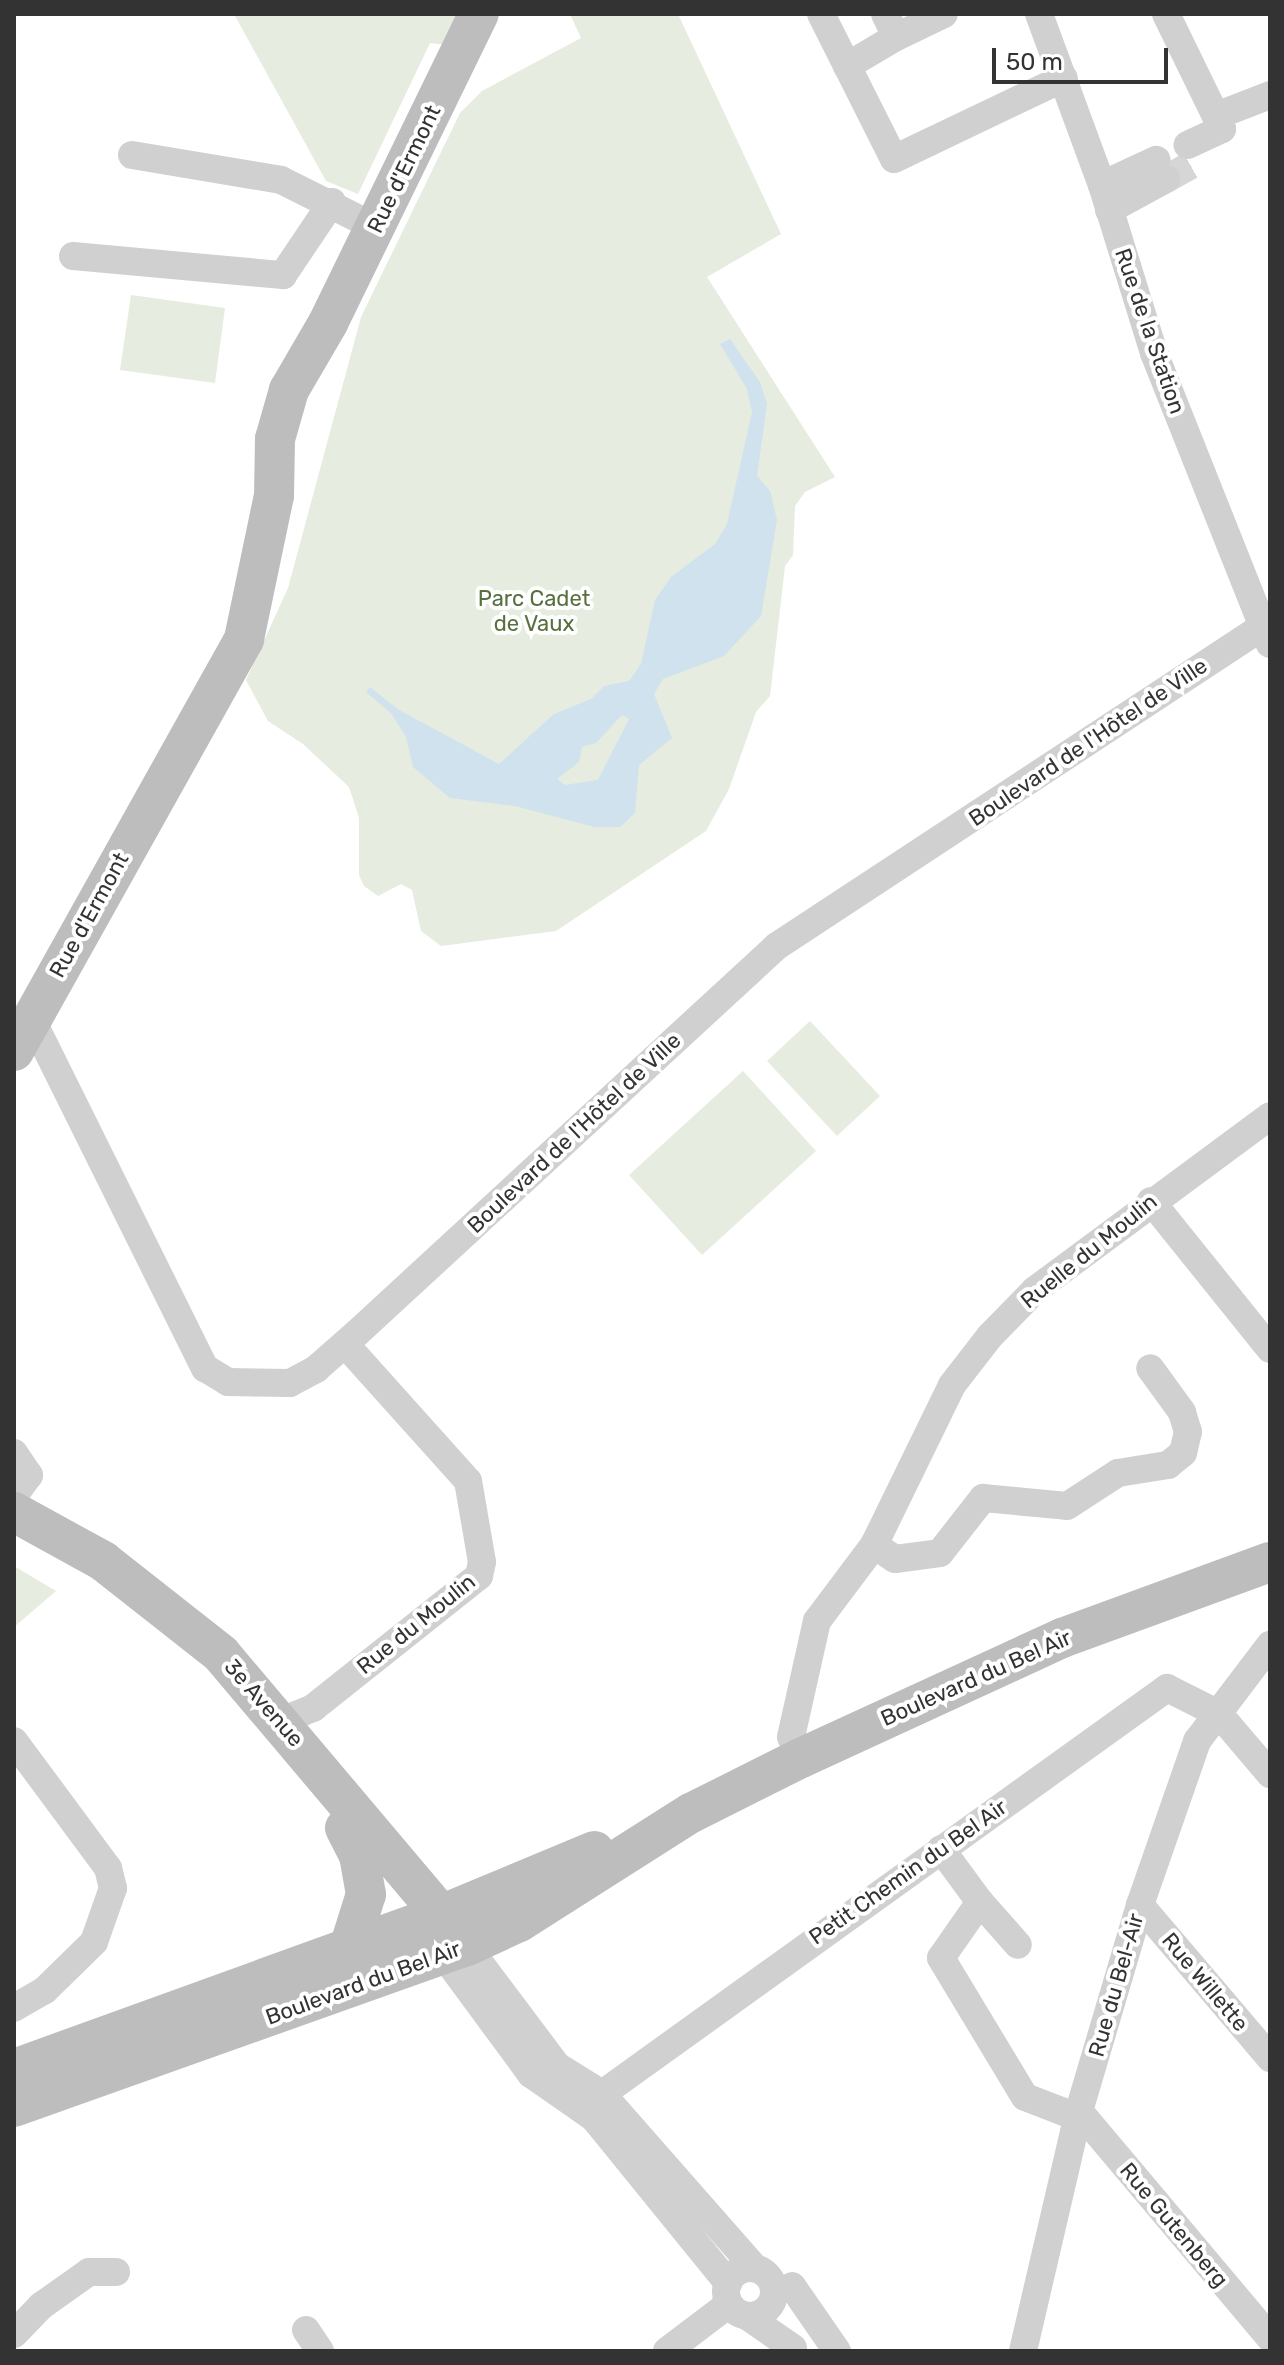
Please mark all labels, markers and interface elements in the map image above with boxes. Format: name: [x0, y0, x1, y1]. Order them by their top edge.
scale bar: [996, 32, 1172, 82]
text: 50 m: [1006, 48, 1063, 76]
street label: Rue d'Ermont: [362, 101, 446, 237]
street label: Rue de la Station: [1109, 245, 1191, 417]
park label: Parc Cadet de Vaux: [478, 585, 590, 636]
street label: Boulevard de l'Hôtel de Ville: [963, 652, 1213, 832]
street label: Rue d'Ermont: [44, 848, 134, 982]
street label: Boulevard de l'Hôtel de Ville: [462, 1027, 686, 1239]
street label: Ruelle du Moulin: [1016, 1188, 1162, 1314]
street label: Rue du Moulin: [352, 1568, 480, 1680]
street label: Boulevard du Bel Air: [876, 1624, 1076, 1732]
street label: 3e Avenue: [219, 1654, 309, 1752]
street label: Petit Chemin du Bel Air: [804, 1794, 1012, 1950]
street label: Rue du Bel-Air: [1083, 1910, 1149, 2060]
street label: Rue Willette: [1156, 1927, 1254, 2037]
street label: Boulevard du Bel Air: [262, 1935, 464, 2031]
street label: Rue Gutenberg: [1114, 2157, 1234, 2293]

